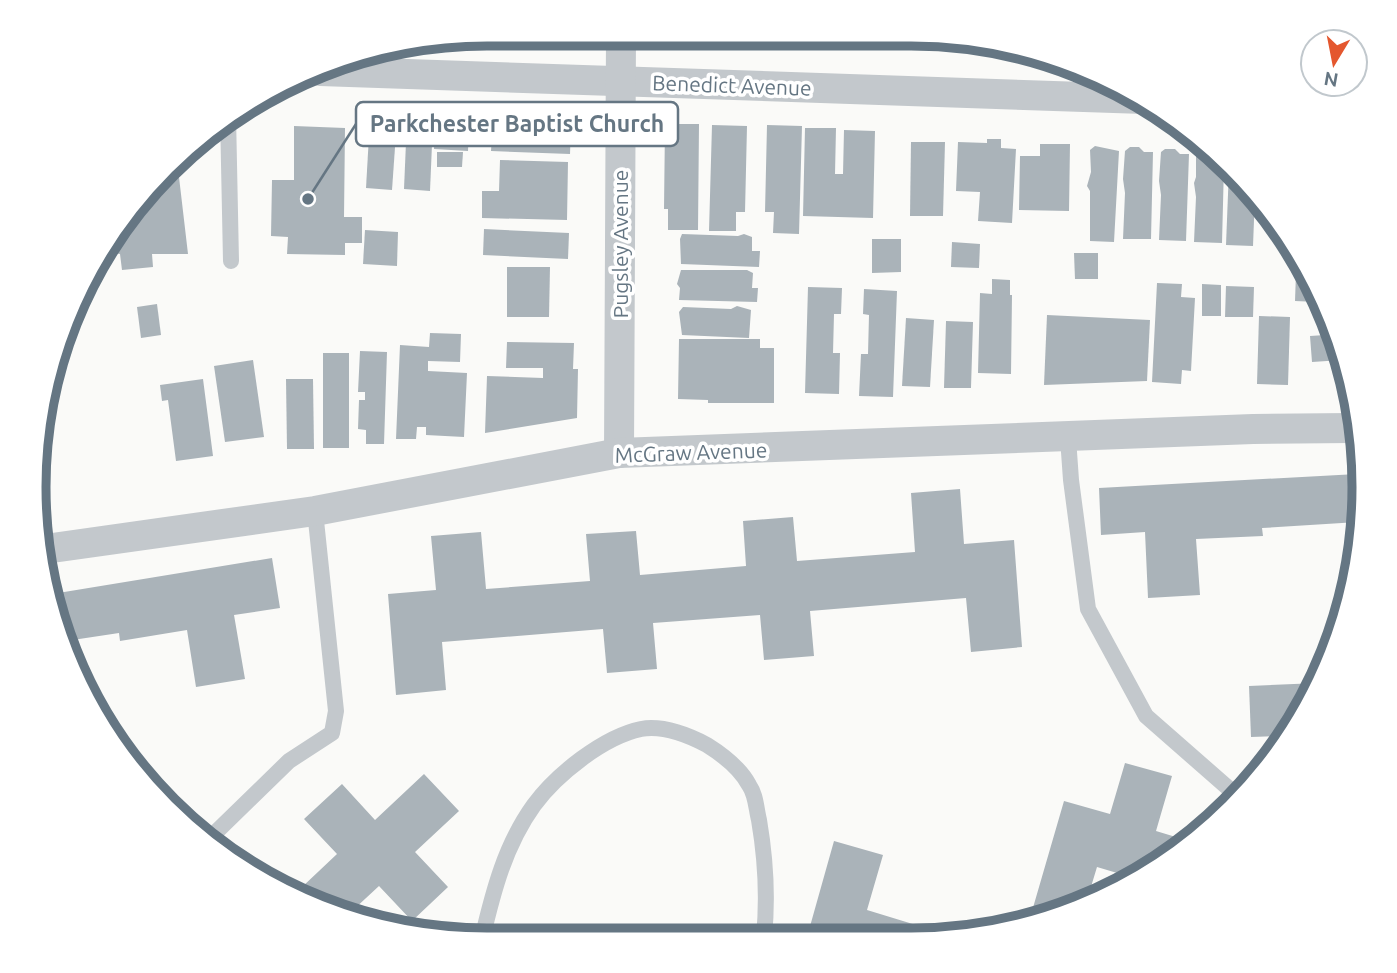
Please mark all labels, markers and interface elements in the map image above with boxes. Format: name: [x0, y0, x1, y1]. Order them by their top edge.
north arrow: [1299, 28, 1369, 98]
text: N: [1322, 68, 1340, 92]
street label: Benedict Avenue: [652, 70, 812, 100]
callout: Parkchester Baptist Church: [356, 102, 678, 146]
text: Parkchester Baptist Church: [370, 111, 664, 136]
street label: Pugsley Avenue: [608, 170, 632, 318]
street label: McGraw Avenue: [614, 437, 768, 467]

